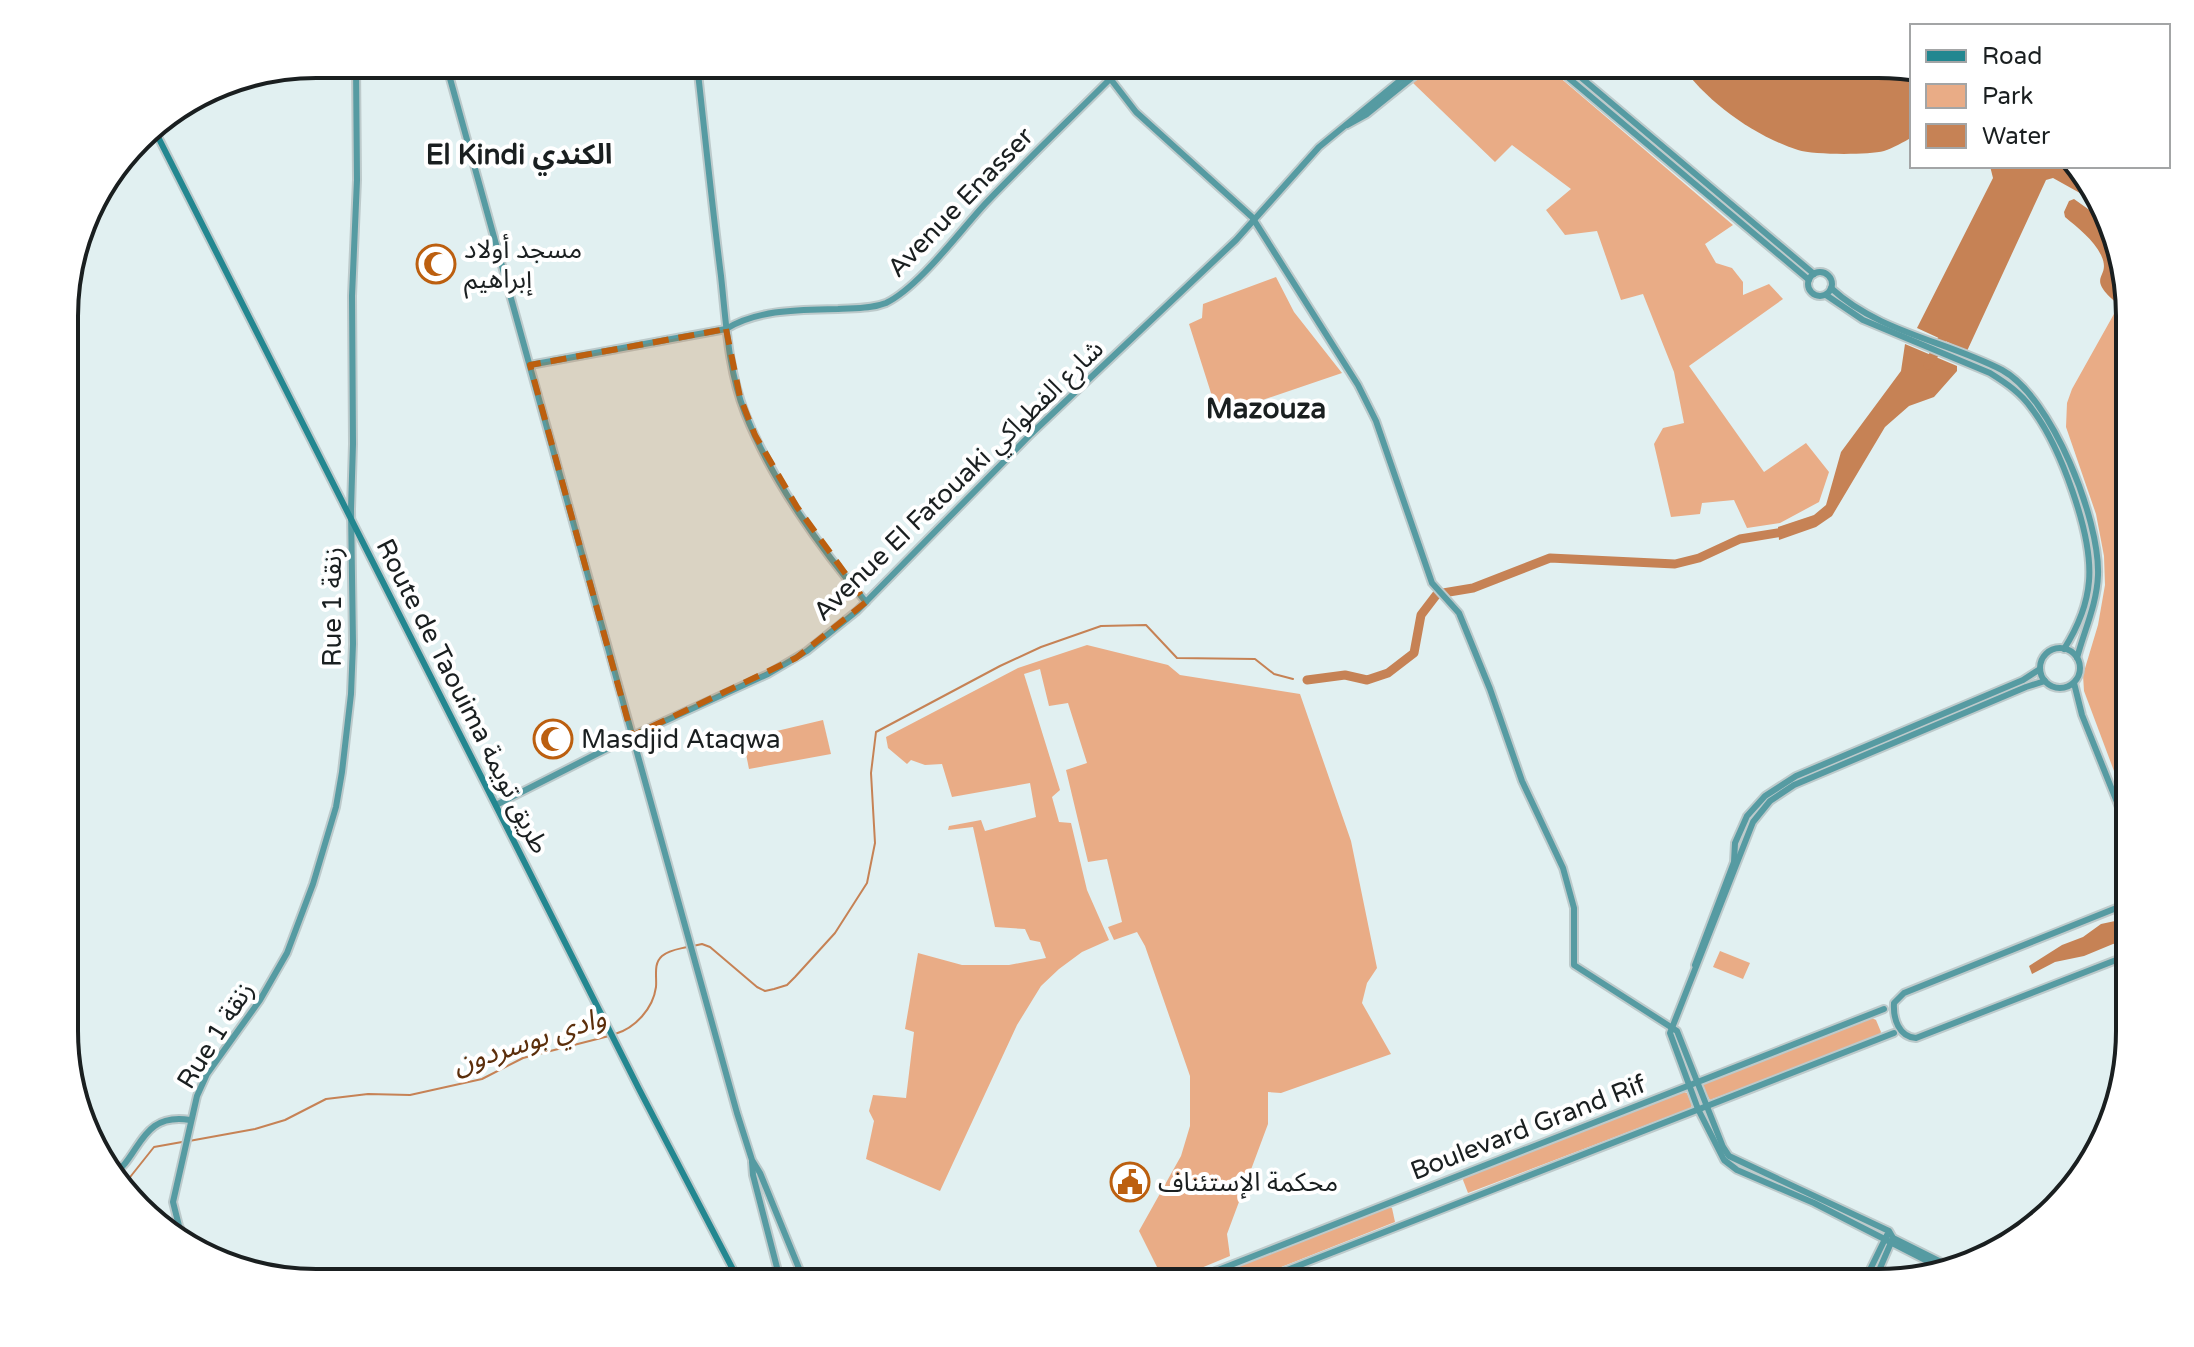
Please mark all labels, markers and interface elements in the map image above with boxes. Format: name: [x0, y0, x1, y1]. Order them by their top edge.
legend: [1910, 24, 2170, 168]
text: Road: [1982, 42, 2042, 71]
text: Park: [1982, 82, 2033, 111]
street label: Avenue Enasser: [881, 121, 1040, 284]
text: Water: [1982, 122, 2051, 151]
district label: El Kindi الكندي: [426, 138, 612, 176]
place label: مسجد أولاد إبراهيم: [464, 233, 582, 299]
mosque icon: مسجد أولاد إبراهيم: [415, 243, 457, 285]
street label: Avenue El Fatouaki شارع الفطواكي: [807, 333, 1113, 630]
district label: Mazouza: [1206, 392, 1326, 426]
street label: Route de Taouima طريق تويمة: [369, 534, 556, 859]
street label: Rue 1 زنقة: [317, 547, 348, 667]
mosque icon: Masdjid Ataqwa: [532, 718, 574, 760]
place label: Masdjid Ataqwa: [581, 724, 781, 755]
street label: Rue زنقة 1: [170, 976, 260, 1094]
water label: وادي بوسردون: [448, 1000, 612, 1086]
street label: Boulevard Grand Rif: [1406, 1068, 1650, 1187]
public building icon: محكمة الإستئناف: [1109, 1161, 1151, 1203]
place label: محكمة الإستئناف: [1158, 1167, 1338, 1199]

